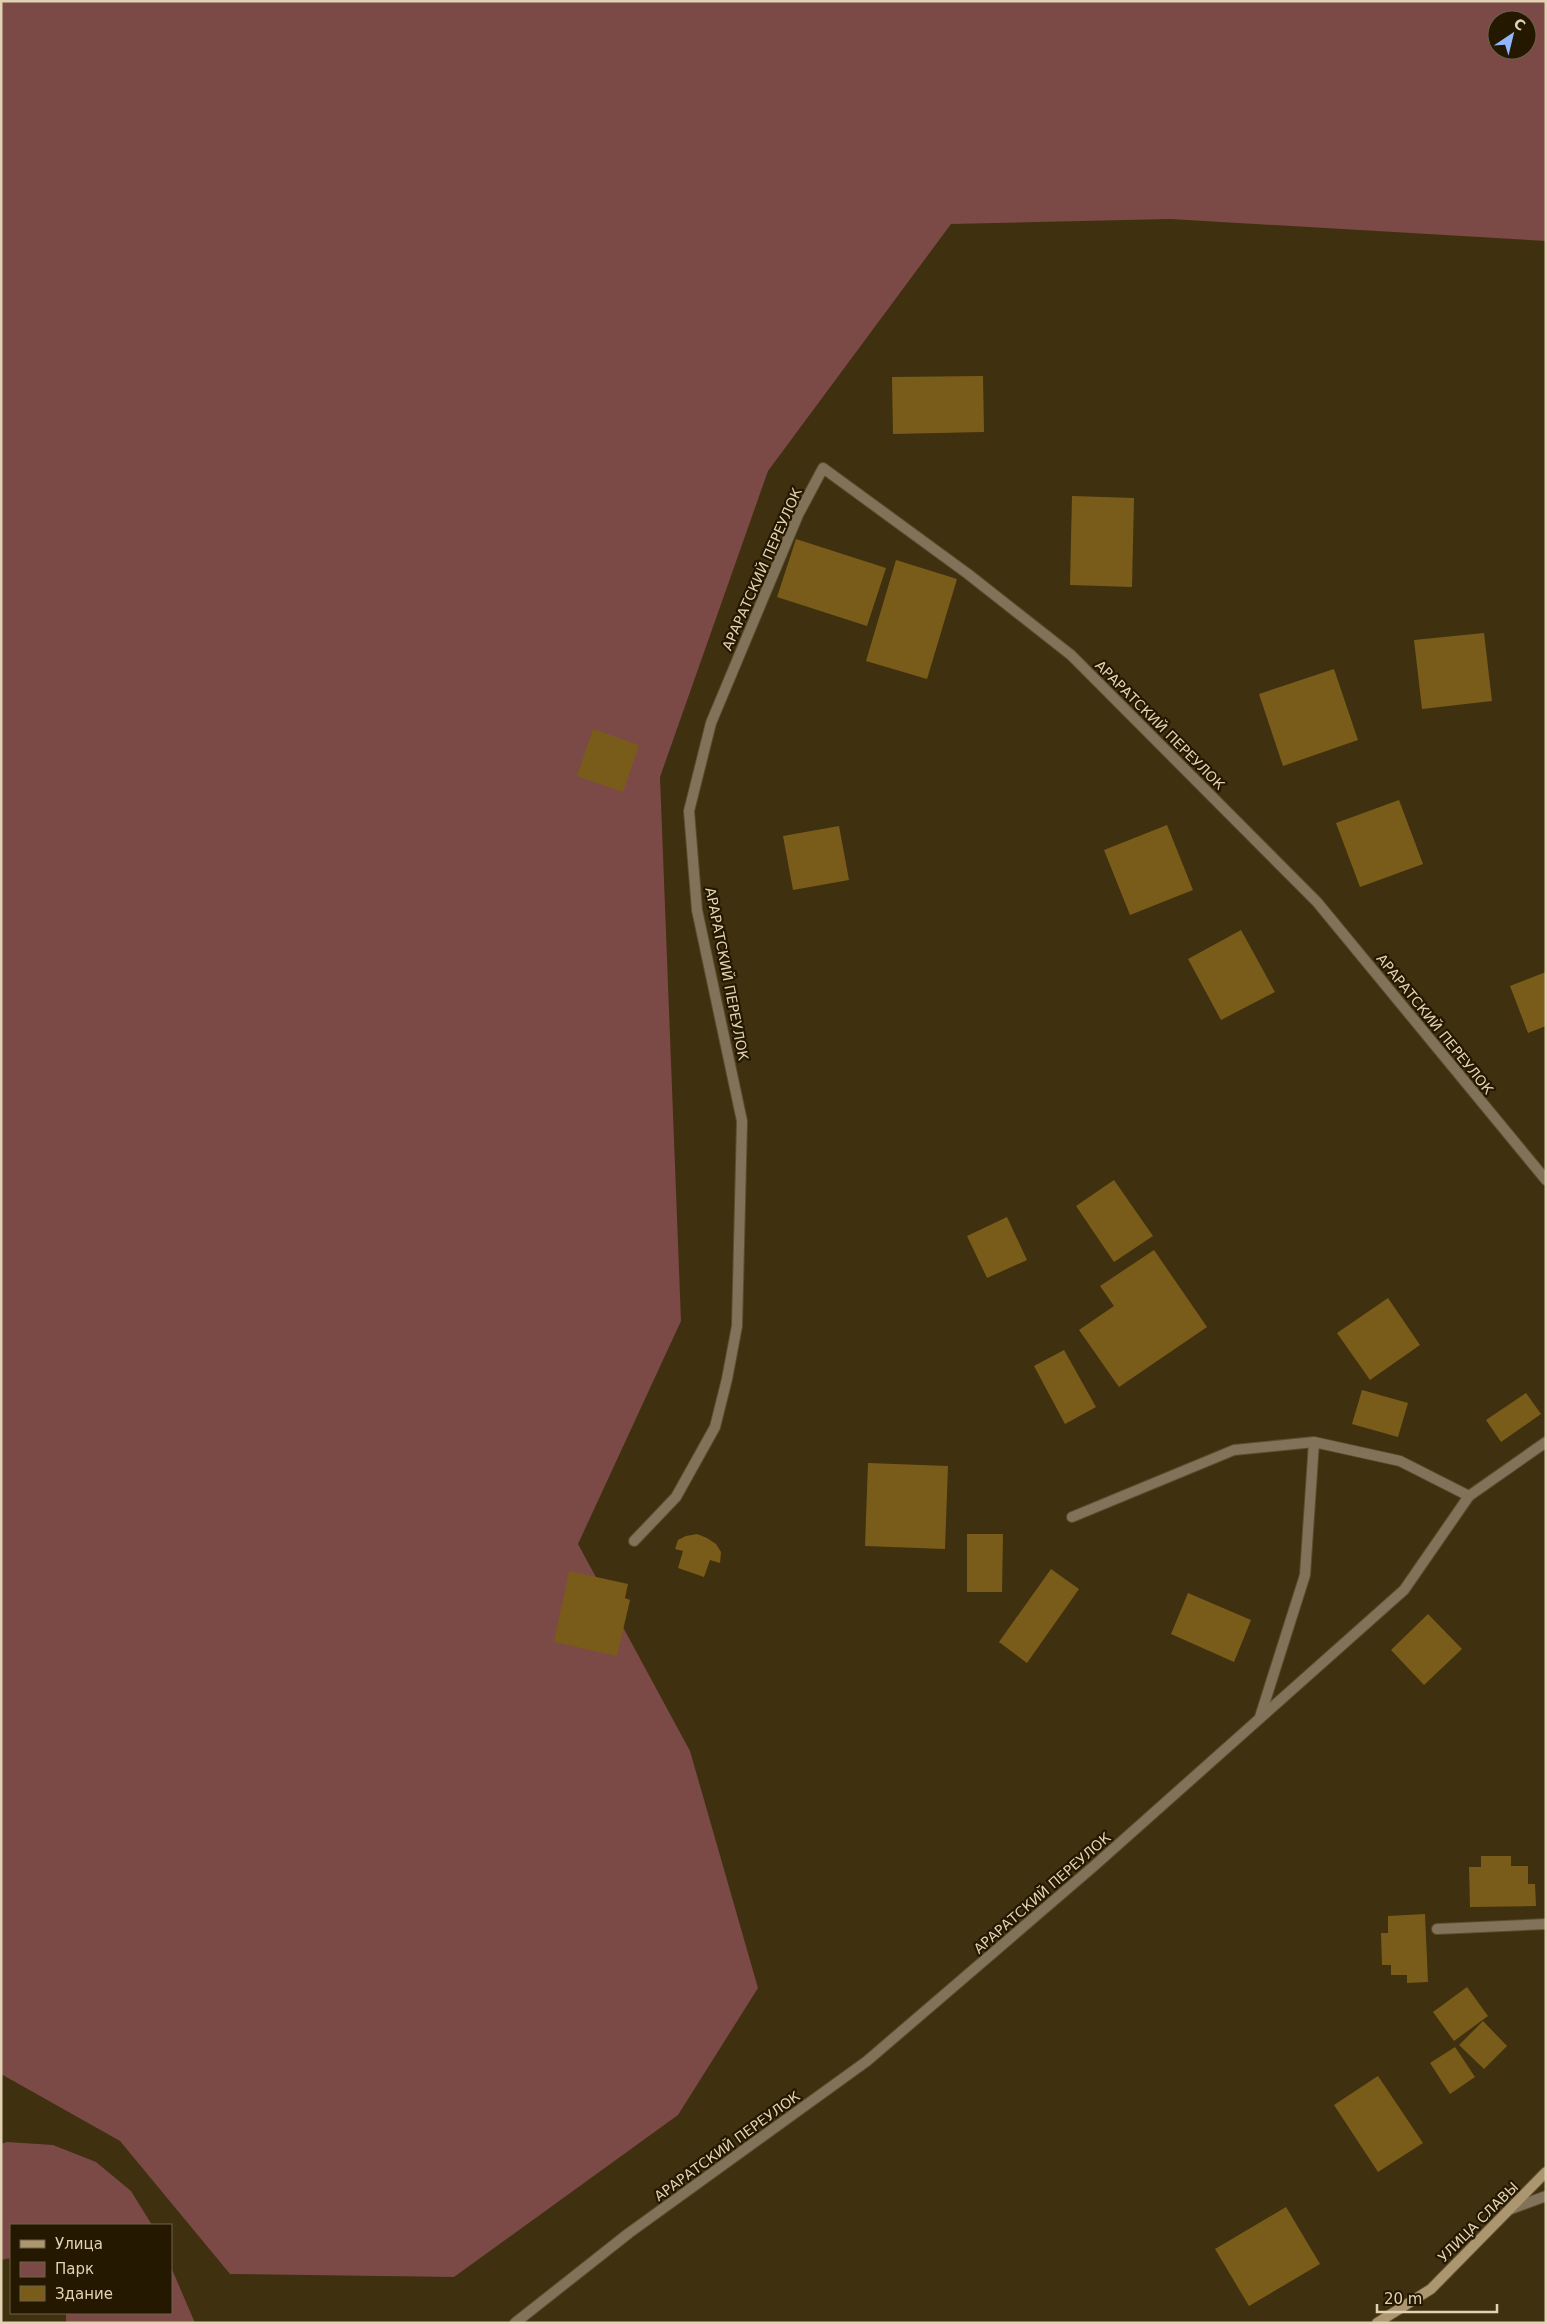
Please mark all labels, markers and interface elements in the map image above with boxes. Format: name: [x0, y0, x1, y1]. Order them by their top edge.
north arrow: [1487, 10, 1537, 60]
text: С: [1511, 15, 1528, 34]
street label: АРАРАТСКИЙ ПЕРЕУЛОК: [718, 485, 805, 653]
street label: АРАРАТСКИЙ ПЕРЕУЛОК: [1092, 656, 1229, 793]
street label: АРАРАТСКИЙ ПЕРЕУЛОК: [702, 886, 753, 1062]
street label: АРАРАТСКИЙ ПЕРЕУЛОК: [1373, 950, 1497, 1097]
street label: АРАРАТСКИЙ ПЕРЕУЛОК: [970, 1828, 1114, 1957]
street label: АРАРАТСКИЙ ПЕРЕУЛОК: [651, 2087, 803, 2204]
street label: УЛИЦА СЛАВЫ: [1435, 2179, 1521, 2265]
legend: [10, 2224, 172, 2314]
text: Улица: [55, 2235, 103, 2253]
text: Парк: [55, 2260, 94, 2278]
scale bar: [1377, 2282, 1497, 2314]
text: Здание: [55, 2285, 113, 2303]
text: 20 m: [1384, 2290, 1422, 2308]

